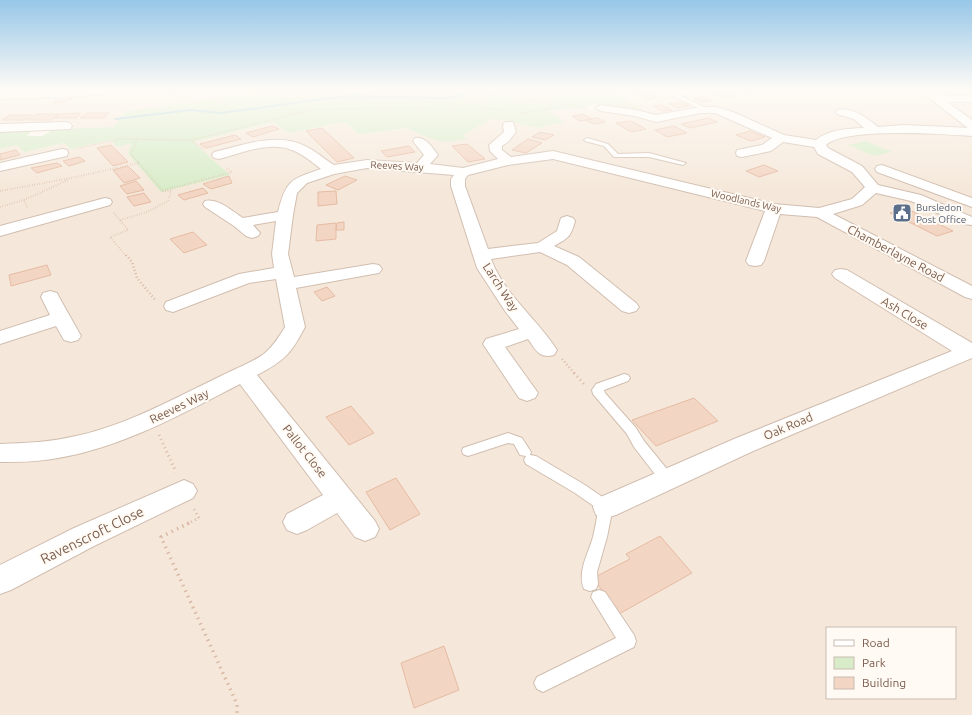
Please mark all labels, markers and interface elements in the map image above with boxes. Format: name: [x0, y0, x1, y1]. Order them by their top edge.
street label: Reeves Way: [370, 159, 424, 173]
street label: Woodlands Way: [710, 188, 782, 214]
public building icon: Bursledon Post Office: [891, 202, 913, 224]
place label: Bursledon Post Office: [916, 202, 966, 225]
street label: Chamberlayne Road: [845, 222, 947, 284]
street label: Larch Way: [481, 260, 521, 314]
street label: Ash Close: [879, 294, 931, 332]
street label: Reeves Way: [147, 386, 211, 426]
street label: Oak Road: [762, 410, 814, 442]
street label: Pallot Close: [280, 422, 330, 480]
street label: Ravenscroft Close: [38, 503, 146, 567]
legend: [826, 627, 956, 699]
text: Road: [862, 636, 890, 649]
text: Park: [862, 656, 886, 669]
text: Building: [862, 676, 906, 689]

